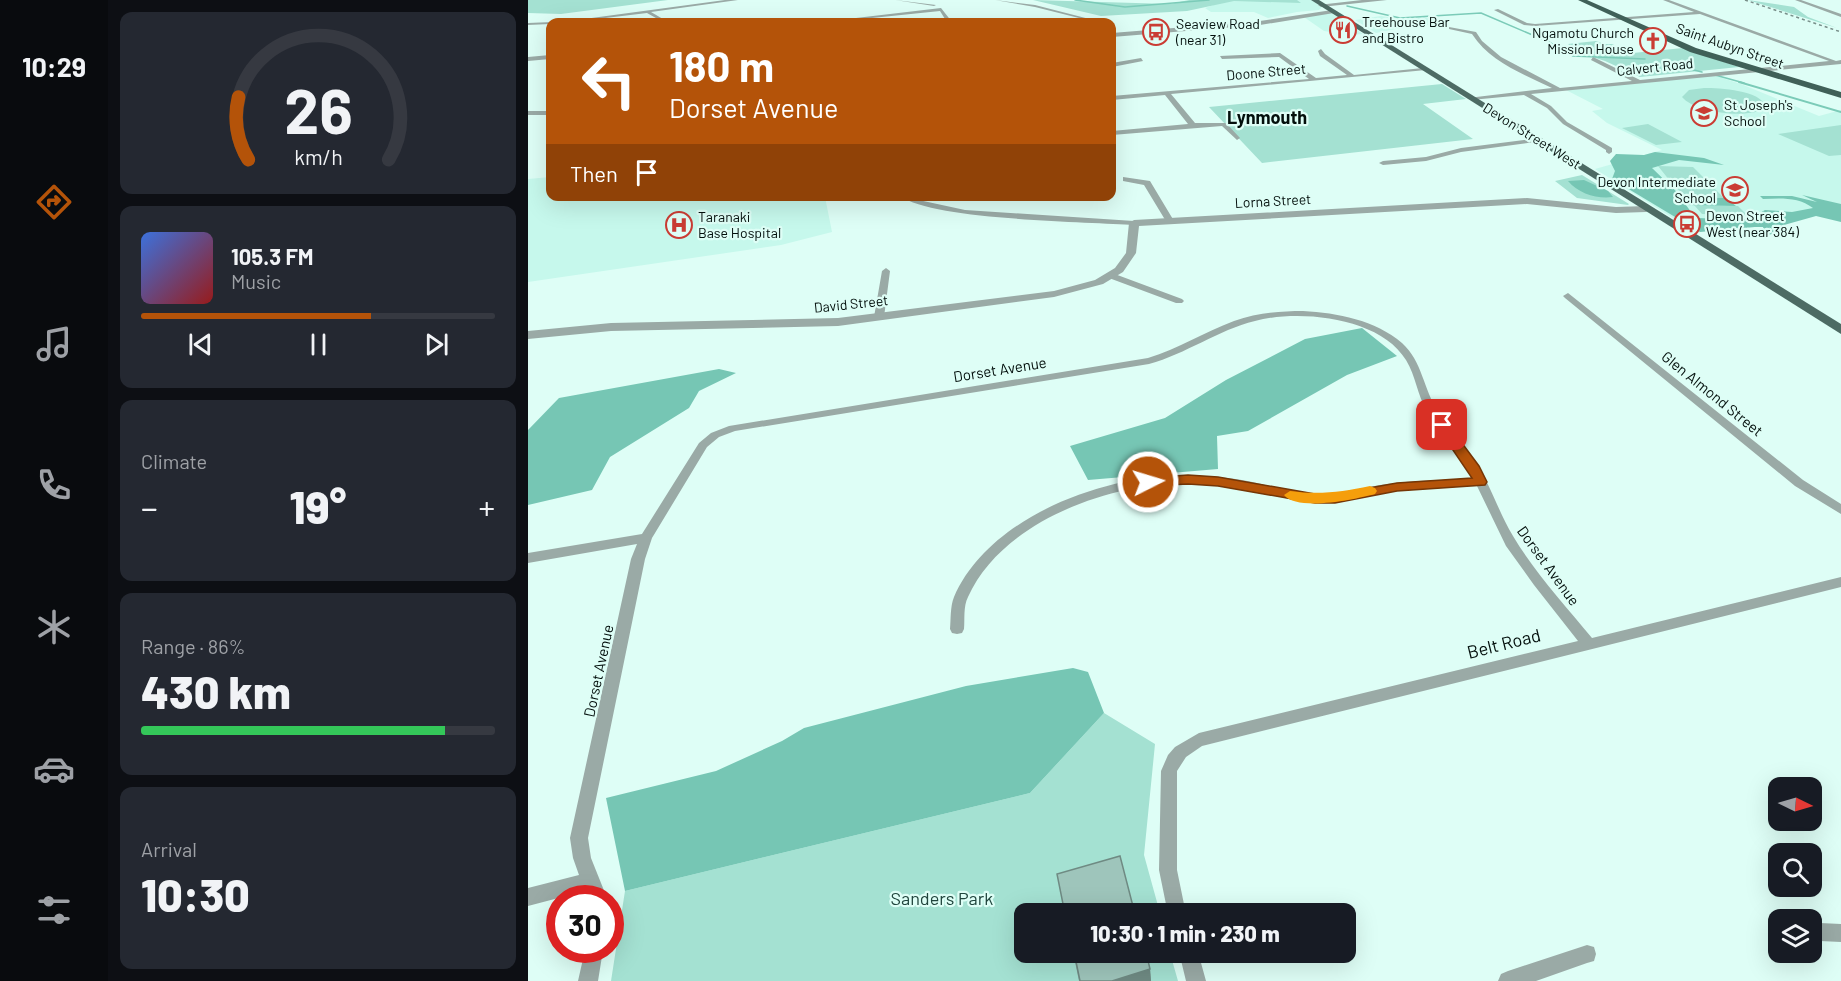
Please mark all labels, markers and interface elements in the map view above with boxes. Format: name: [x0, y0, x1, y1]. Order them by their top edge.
place label: Treehouse Bar and Bistro: [1362, 13, 1450, 46]
place label: Seaview Road (near 31): [1175, 15, 1260, 48]
restaurant icon: Treehouse Bar and Bistro: [1328, 15, 1358, 45]
bus stop icon: Seaview Road (near 31): [1141, 17, 1171, 47]
street label: Saint Aubyn Street: [1674, 19, 1786, 72]
place label: Ngamotu Church Mission House: [1532, 24, 1634, 57]
church icon: Ngamotu Church Mission House: [1638, 26, 1668, 56]
text: 180 m: [669, 40, 774, 90]
icon: left: [570, 42, 648, 120]
text: 10:29: [22, 50, 86, 82]
street label: Calvert Road: [1616, 54, 1694, 79]
street label: Doone Street: [1225, 60, 1306, 83]
text: 26: [284, 72, 352, 146]
text: Dorset Avenue: [669, 91, 838, 123]
place label: St Joseph's School: [1724, 96, 1793, 129]
school or university icon: St Joseph's School: [1689, 98, 1719, 128]
street label: Devon Street West: [1480, 99, 1584, 172]
district label: Lynmouth: [1227, 106, 1307, 128]
text: km/h: [294, 144, 342, 169]
icon: arrive: [630, 156, 663, 189]
text: Then: [570, 160, 618, 186]
place label: Devon Intermediate School: [1597, 173, 1716, 206]
school or university icon: Devon Intermediate School: [1720, 175, 1750, 205]
icon: directions: [33, 181, 75, 223]
street label: Lorna Street: [1234, 190, 1312, 211]
place label: Devon Street West (near 384): [1706, 207, 1799, 240]
place label: Taranaki Base Hospital: [698, 208, 781, 241]
bus stop icon: Devon Street West (near 384): [1672, 209, 1702, 239]
hospital icon: Taranaki Base Hospital: [664, 210, 694, 240]
text: 105.3 FM: [231, 243, 313, 269]
text: Music: [231, 269, 281, 293]
street label: David Street: [813, 291, 889, 316]
icon: music: [33, 323, 75, 365]
icon: previous: [184, 328, 217, 361]
icon: pause: [302, 328, 335, 361]
icon: next: [420, 328, 453, 361]
street label: Glen Almond Street: [1658, 347, 1767, 440]
street label: Dorset Avenue: [952, 353, 1048, 385]
pin: [1416, 399, 1467, 450]
icon: arrive: [1425, 408, 1458, 441]
text: Climate: [141, 449, 207, 473]
position arrow: [1116, 450, 1180, 514]
icon: phone: [33, 464, 75, 506]
text: 19°: [290, 479, 346, 533]
text: −: [141, 487, 158, 527]
text: +: [479, 487, 495, 527]
street label: Dorset Avenue: [1514, 522, 1584, 609]
icon: climate: [33, 606, 75, 648]
street label: Dorset Avenue: [579, 623, 617, 719]
street label: Belt Road: [1465, 623, 1543, 663]
text: Range · 86%: [141, 634, 245, 658]
text: 430 km: [141, 664, 291, 718]
icon: car: [33, 748, 75, 790]
north arrow: [1768, 777, 1822, 831]
map controls: [1768, 777, 1822, 963]
text: Arrival: [141, 837, 197, 861]
button: search: [1768, 843, 1822, 897]
text: 10:30: [141, 867, 250, 921]
speed limit sign: 30: [546, 885, 624, 963]
park label: Sanders Park: [891, 887, 993, 909]
icon: filters: [33, 889, 75, 931]
button: layers: [1768, 909, 1822, 963]
text: 10:30 · 1 min · 230 m: [1090, 920, 1280, 946]

